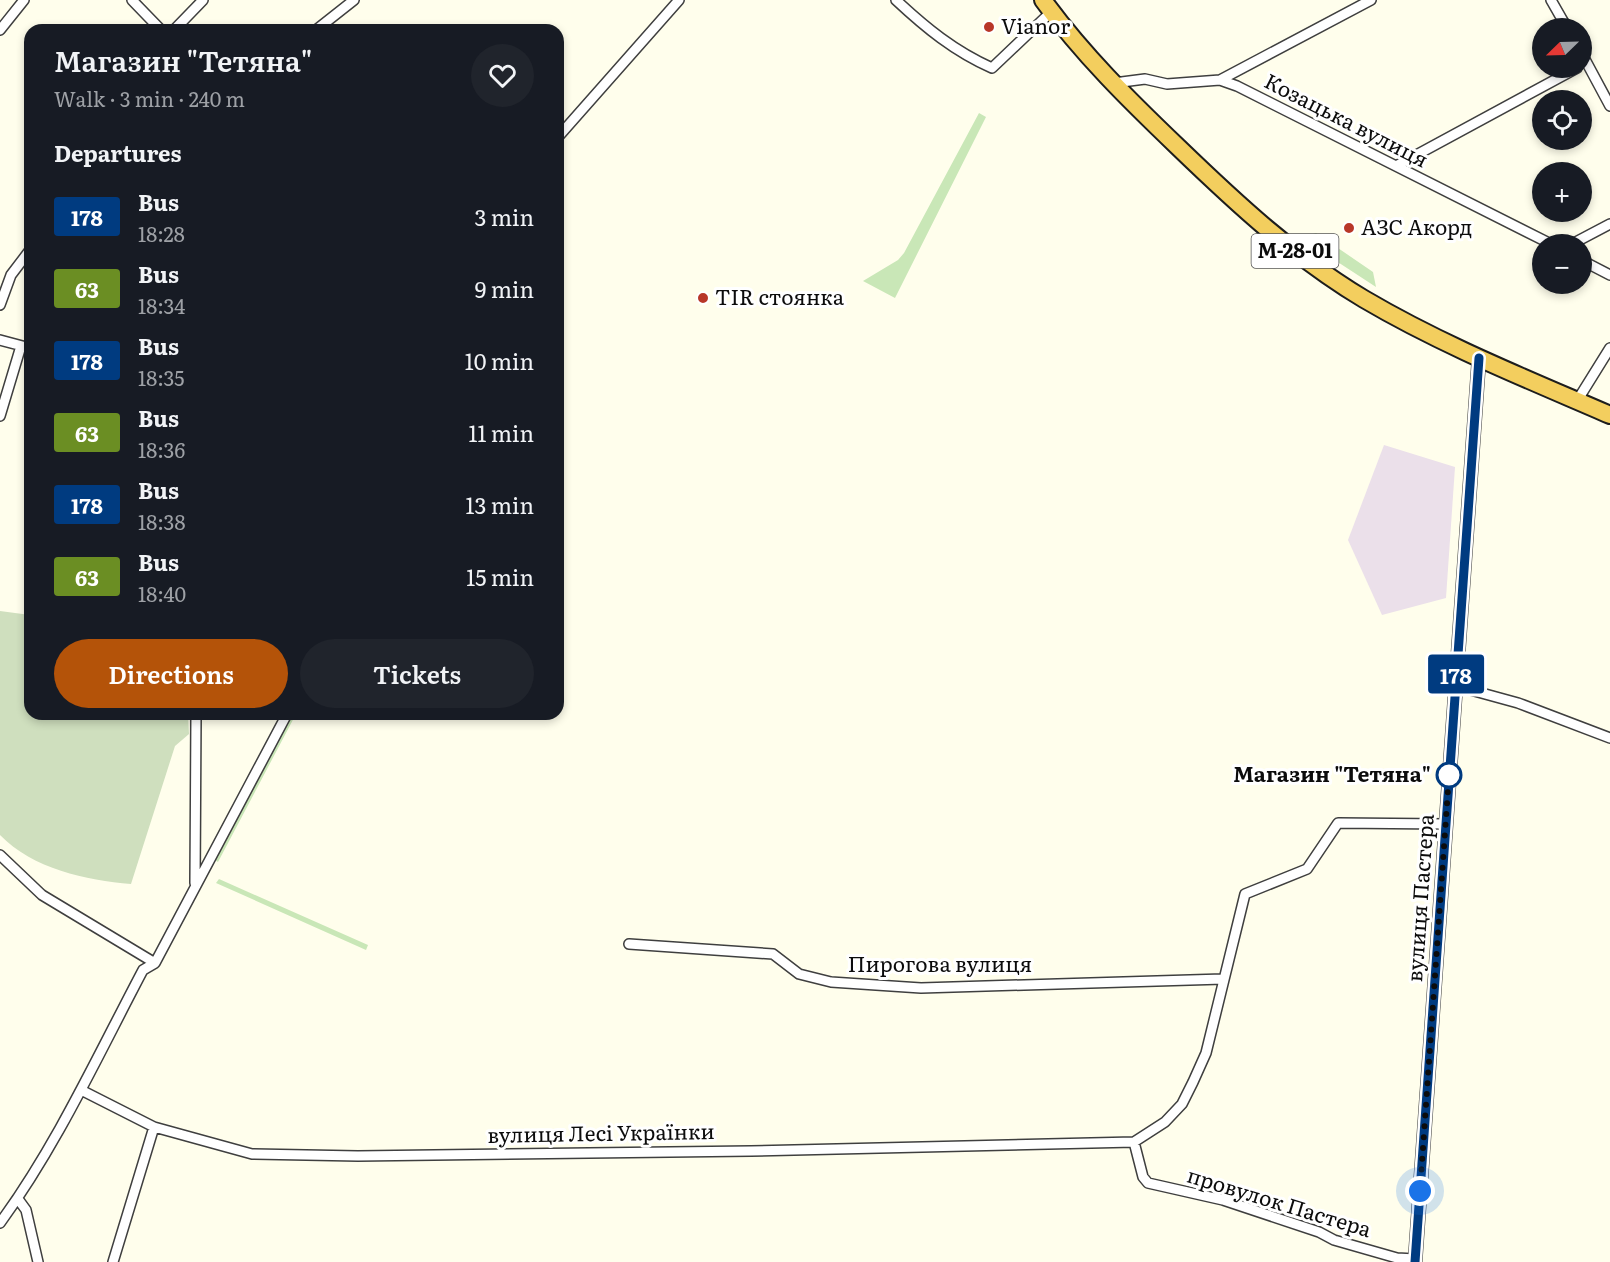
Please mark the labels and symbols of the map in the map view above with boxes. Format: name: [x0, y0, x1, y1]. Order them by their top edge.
place label: Vianor: [1001, 9, 1070, 40]
north arrow: [1532, 18, 1592, 78]
marker: Vianor: [982, 20, 996, 34]
street label: Козацька вулиця: [1260, 64, 1434, 173]
place label: АЗС Акорд: [1361, 210, 1472, 241]
marker: АЗС Акорд: [1342, 221, 1356, 235]
road number: М-28-01: [1252, 234, 1338, 268]
place label: TIR стоянка: [715, 280, 845, 311]
marker: TIR стоянка: [696, 291, 710, 305]
line badge: 178: [1422, 654, 1490, 694]
place label: Магазин "Тетяна": [1233, 757, 1431, 788]
marker: Магазин "Тетяна": [1436, 762, 1462, 788]
street label: вулиця Пастера: [1397, 812, 1440, 983]
street label: Пирогова вулиця: [848, 947, 1032, 978]
street label: вулиця Лесі Українки: [487, 1114, 715, 1149]
street label: провулок Пастера: [1184, 1158, 1376, 1244]
your location: [1405, 1176, 1435, 1206]

